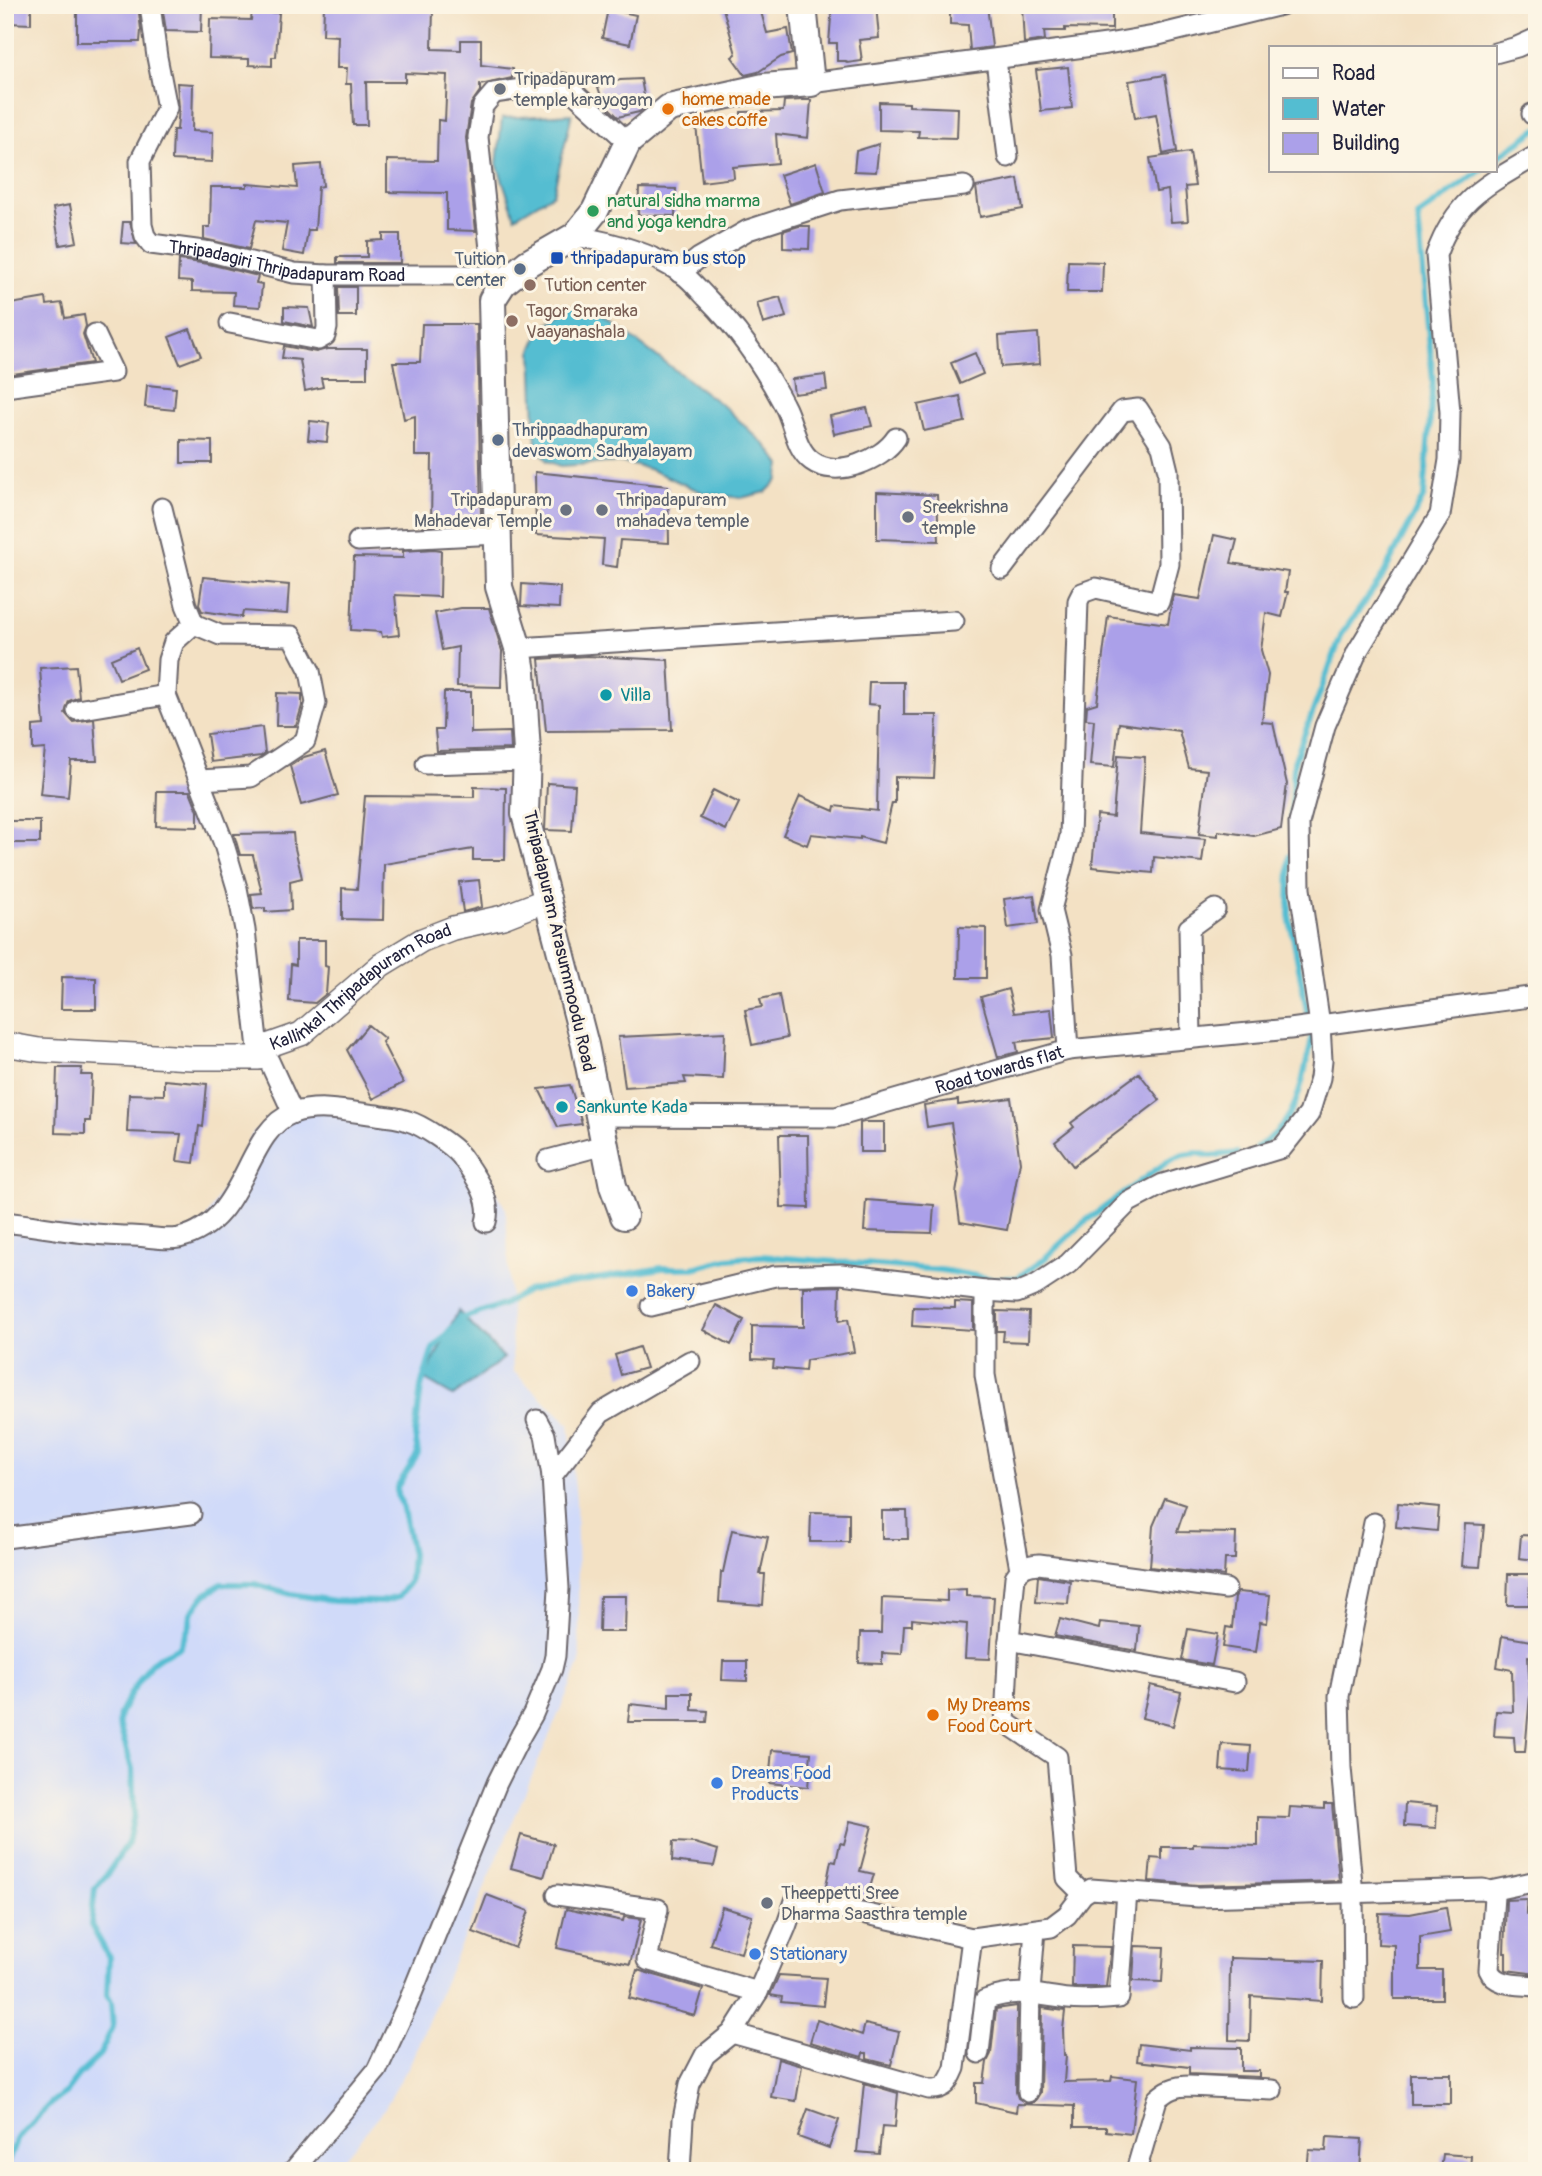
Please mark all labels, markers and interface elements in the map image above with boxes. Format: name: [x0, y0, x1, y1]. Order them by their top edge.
legend: [1269, 46, 1496, 172]
text: Road: [1332, 60, 1376, 87]
place label: Tripadapuram temple karayogam: [513, 68, 653, 112]
marker: Tripadapuram temple karayogam: [492, 81, 508, 97]
place label: home made cakes coffe: [682, 88, 771, 132]
text: Water: [1332, 96, 1386, 123]
marker: home made cakes coffe: [660, 101, 676, 117]
text: Building: [1332, 130, 1399, 157]
place label: natural sidha marma and yoga kendra: [607, 190, 760, 234]
marker: natural sidha marma and yoga kendra: [585, 203, 601, 219]
street label: Thripadagiri Thripadapuram Road: [167, 235, 405, 287]
place label: thripadapuram bus stop: [570, 247, 746, 270]
place label: Tuition center: [454, 248, 507, 292]
marker: thripadapuram bus stop: [549, 250, 565, 266]
marker: Tuition center: [512, 261, 528, 277]
place label: Tution center: [544, 274, 647, 297]
marker: Tution center: [522, 277, 538, 293]
place label: Tagor Smaraka Vaayanashala: [526, 300, 638, 344]
marker: Tagor Smaraka Vaayanashala: [504, 313, 520, 329]
place label: Thrippaadhapuram devaswom Sadhyalayam: [512, 419, 692, 463]
marker: Thrippaadhapuram devaswom Sadhyalayam: [490, 432, 506, 448]
place label: Tripadapuram Mahadevar Temple: [414, 489, 552, 533]
place label: Thripadapuram mahadeva temple: [616, 489, 749, 533]
place label: Sreekrishna temple: [921, 496, 1009, 540]
marker: Tripadapuram Mahadevar Temple: [558, 502, 574, 518]
marker: Thripadapuram mahadeva temple: [594, 502, 610, 518]
marker: Sreekrishna temple: [900, 509, 916, 525]
place label: Villa: [620, 684, 651, 707]
marker: Villa: [598, 687, 614, 703]
street label: Thripadapuram Arasummoodu Road: [518, 808, 600, 1074]
street label: Kallinkal Thripadapuram Road: [267, 918, 455, 1056]
street label: Road towards flat: [933, 1040, 1067, 1099]
place label: Sankunte Kada: [576, 1096, 688, 1119]
marker: Sankunte Kada: [554, 1099, 570, 1115]
place label: Bakery: [646, 1280, 695, 1303]
marker: Bakery: [624, 1283, 640, 1299]
place label: My Dreams Food Court: [947, 1694, 1033, 1738]
marker: My Dreams Food Court: [925, 1707, 941, 1723]
place label: Dreams Food Products: [731, 1762, 831, 1806]
marker: Dreams Food Products: [709, 1775, 725, 1791]
place label: Theeppetti Sree Dharma Saasthra temple: [781, 1882, 967, 1926]
marker: Theeppetti Sree Dharma Saasthra temple: [759, 1895, 775, 1911]
place label: Stationary: [769, 1943, 848, 1966]
marker: Stationary: [747, 1946, 763, 1962]

